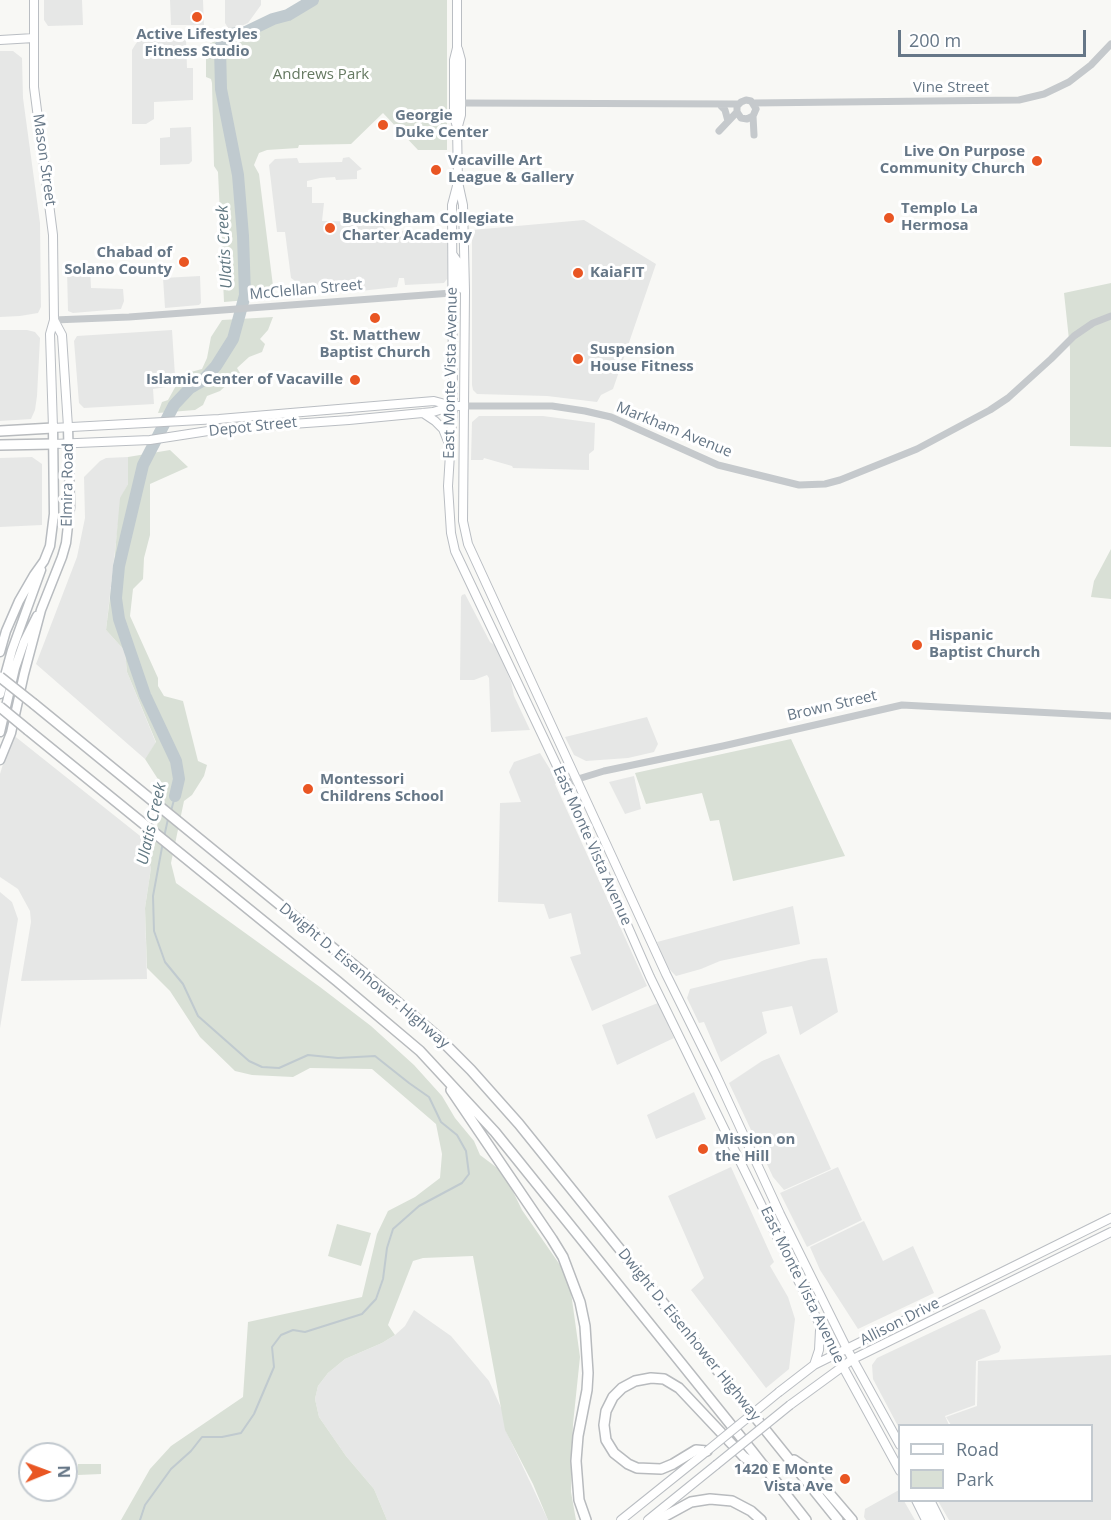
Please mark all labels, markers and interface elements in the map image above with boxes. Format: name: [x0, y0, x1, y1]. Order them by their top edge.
marker: Active Lifestyles Fitness Studio: [190, 10, 204, 24]
scale bar: [901, 18, 1088, 56]
place label: Active Lifestyles Fitness Studio: [136, 26, 258, 61]
text: 200 m: [909, 28, 961, 52]
park label: Andrews Park: [273, 66, 369, 84]
street label: Vine Street: [913, 79, 989, 97]
place label: Georgie Duke Center: [395, 107, 488, 142]
street label: Mason Street: [29, 113, 59, 207]
marker: Georgie Duke Center: [376, 118, 390, 132]
place label: Live On Purpose Community Church: [880, 143, 1025, 178]
place label: Vacaville Art League & Gallery: [448, 152, 574, 187]
marker: Live On Purpose Community Church: [1030, 154, 1044, 168]
marker: Vacaville Art League & Gallery: [429, 163, 443, 177]
place label: Templo La Hermosa: [901, 200, 978, 235]
water label: Ulatis Creek: [213, 205, 237, 289]
place label: Buckingham Collegiate Charter Academy: [342, 210, 514, 245]
marker: Templo La Hermosa: [882, 211, 896, 225]
marker: Buckingham Collegiate Charter Academy: [323, 221, 337, 235]
place label: Chabad of Solano County: [64, 244, 172, 279]
marker: Chabad of Solano County: [177, 255, 191, 269]
place label: KaiaFIT: [590, 264, 645, 282]
marker: KaiaFIT: [571, 266, 585, 280]
street label: McClellan Street: [249, 276, 363, 304]
street label: East Monte Vista Avenue: [440, 287, 462, 459]
marker: St. Matthew Baptist Church: [368, 311, 382, 325]
place label: St. Matthew Baptist Church: [319, 327, 431, 362]
place label: Suspension House Fitness: [590, 341, 694, 376]
marker: Suspension House Fitness: [571, 352, 585, 366]
place label: Islamic Center of Vacaville: [146, 371, 343, 389]
marker: Islamic Center of Vacaville: [348, 373, 362, 387]
street label: Markham Avenue: [613, 399, 735, 461]
street label: Depot Street: [208, 413, 298, 441]
street label: Elmira Road: [58, 443, 78, 527]
place label: Hispanic Baptist Church: [929, 627, 1040, 662]
marker: Hispanic Baptist Church: [910, 638, 924, 652]
street label: Brown Street: [785, 687, 879, 725]
street label: East Monte Vista Avenue: [549, 764, 635, 928]
place label: Montessori Childrens School: [320, 771, 444, 806]
water label: Ulatis Creek: [133, 781, 171, 867]
marker: Montessori Childrens School: [301, 782, 315, 796]
street label: Dwight D. Eisenhower Highway: [275, 900, 453, 1052]
place label: Mission on the Hill: [715, 1131, 795, 1166]
marker: Mission on the Hill: [696, 1142, 710, 1156]
street label: East Monte Vista Avenue: [756, 1204, 848, 1366]
street label: Dwight D. Eisenhower Highway: [614, 1245, 764, 1425]
street label: Allison Drive: [857, 1294, 943, 1350]
legend: [898, 1424, 1093, 1502]
text: Road: [956, 1437, 999, 1461]
north arrow: [18, 1442, 78, 1502]
place label: 1420 E Monte Vista Ave: [734, 1461, 833, 1496]
text: N: [53, 1465, 75, 1478]
text: Park: [956, 1467, 994, 1491]
marker: 1420 E Monte Vista Ave: [838, 1472, 852, 1486]

